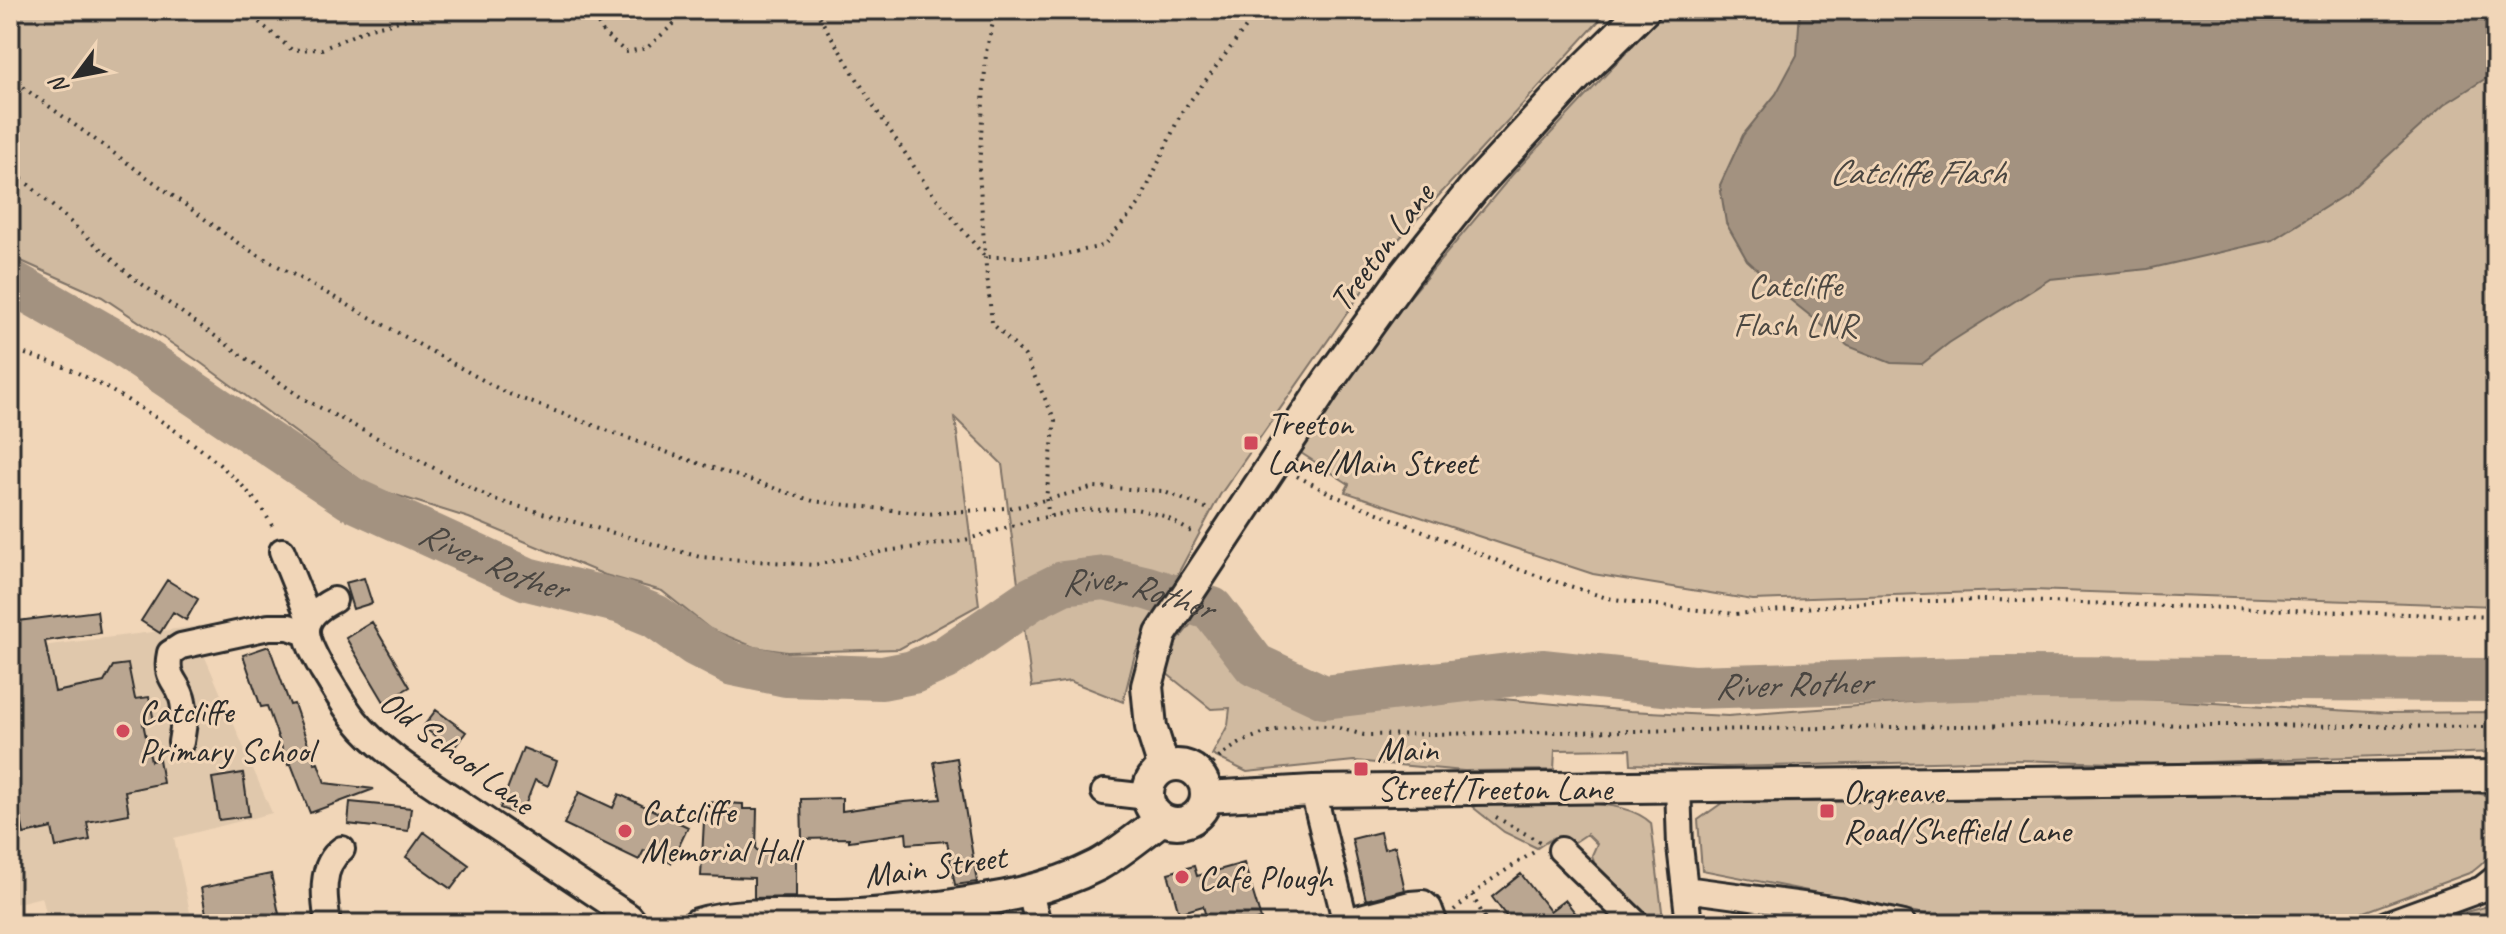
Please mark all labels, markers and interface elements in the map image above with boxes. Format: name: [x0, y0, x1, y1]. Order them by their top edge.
north arrow: [36, 36, 116, 116]
text: N: [43, 70, 75, 99]
water label: Catcliffe Flash: [1829, 149, 2008, 195]
street label: Treeton Lane: [1319, 173, 1444, 320]
park label: Catcliffe Flash LNR: [1733, 264, 1860, 346]
place label: Treeton Lane/Main Street: [1267, 402, 1480, 484]
marker: Treeton Lane/Main Street: [1242, 434, 1260, 452]
water label: River Rother: [412, 510, 576, 612]
water label: River Rother: [1058, 554, 1224, 632]
water label: River Rother: [1714, 659, 1876, 709]
street label: Old School Lane: [371, 680, 545, 826]
place label: Catcliffe Primary School: [139, 690, 320, 772]
marker: Catcliffe Primary School: [114, 722, 132, 740]
place label: Main Street/Treeton Lane: [1377, 728, 1614, 810]
marker: Main Street/Treeton Lane: [1352, 760, 1370, 778]
place label: Orgreave Road/Sheffield Lane: [1843, 770, 2074, 852]
place label: Catcliffe Memorial Hall: [641, 790, 806, 872]
marker: Orgreave Road/Sheffield Lane: [1818, 802, 1836, 820]
marker: Catcliffe Memorial Hall: [616, 822, 634, 840]
street label: Main Street: [861, 834, 1012, 897]
place label: Cafe Plough: [1198, 856, 1335, 899]
marker: Cafe Plough: [1173, 868, 1191, 886]

